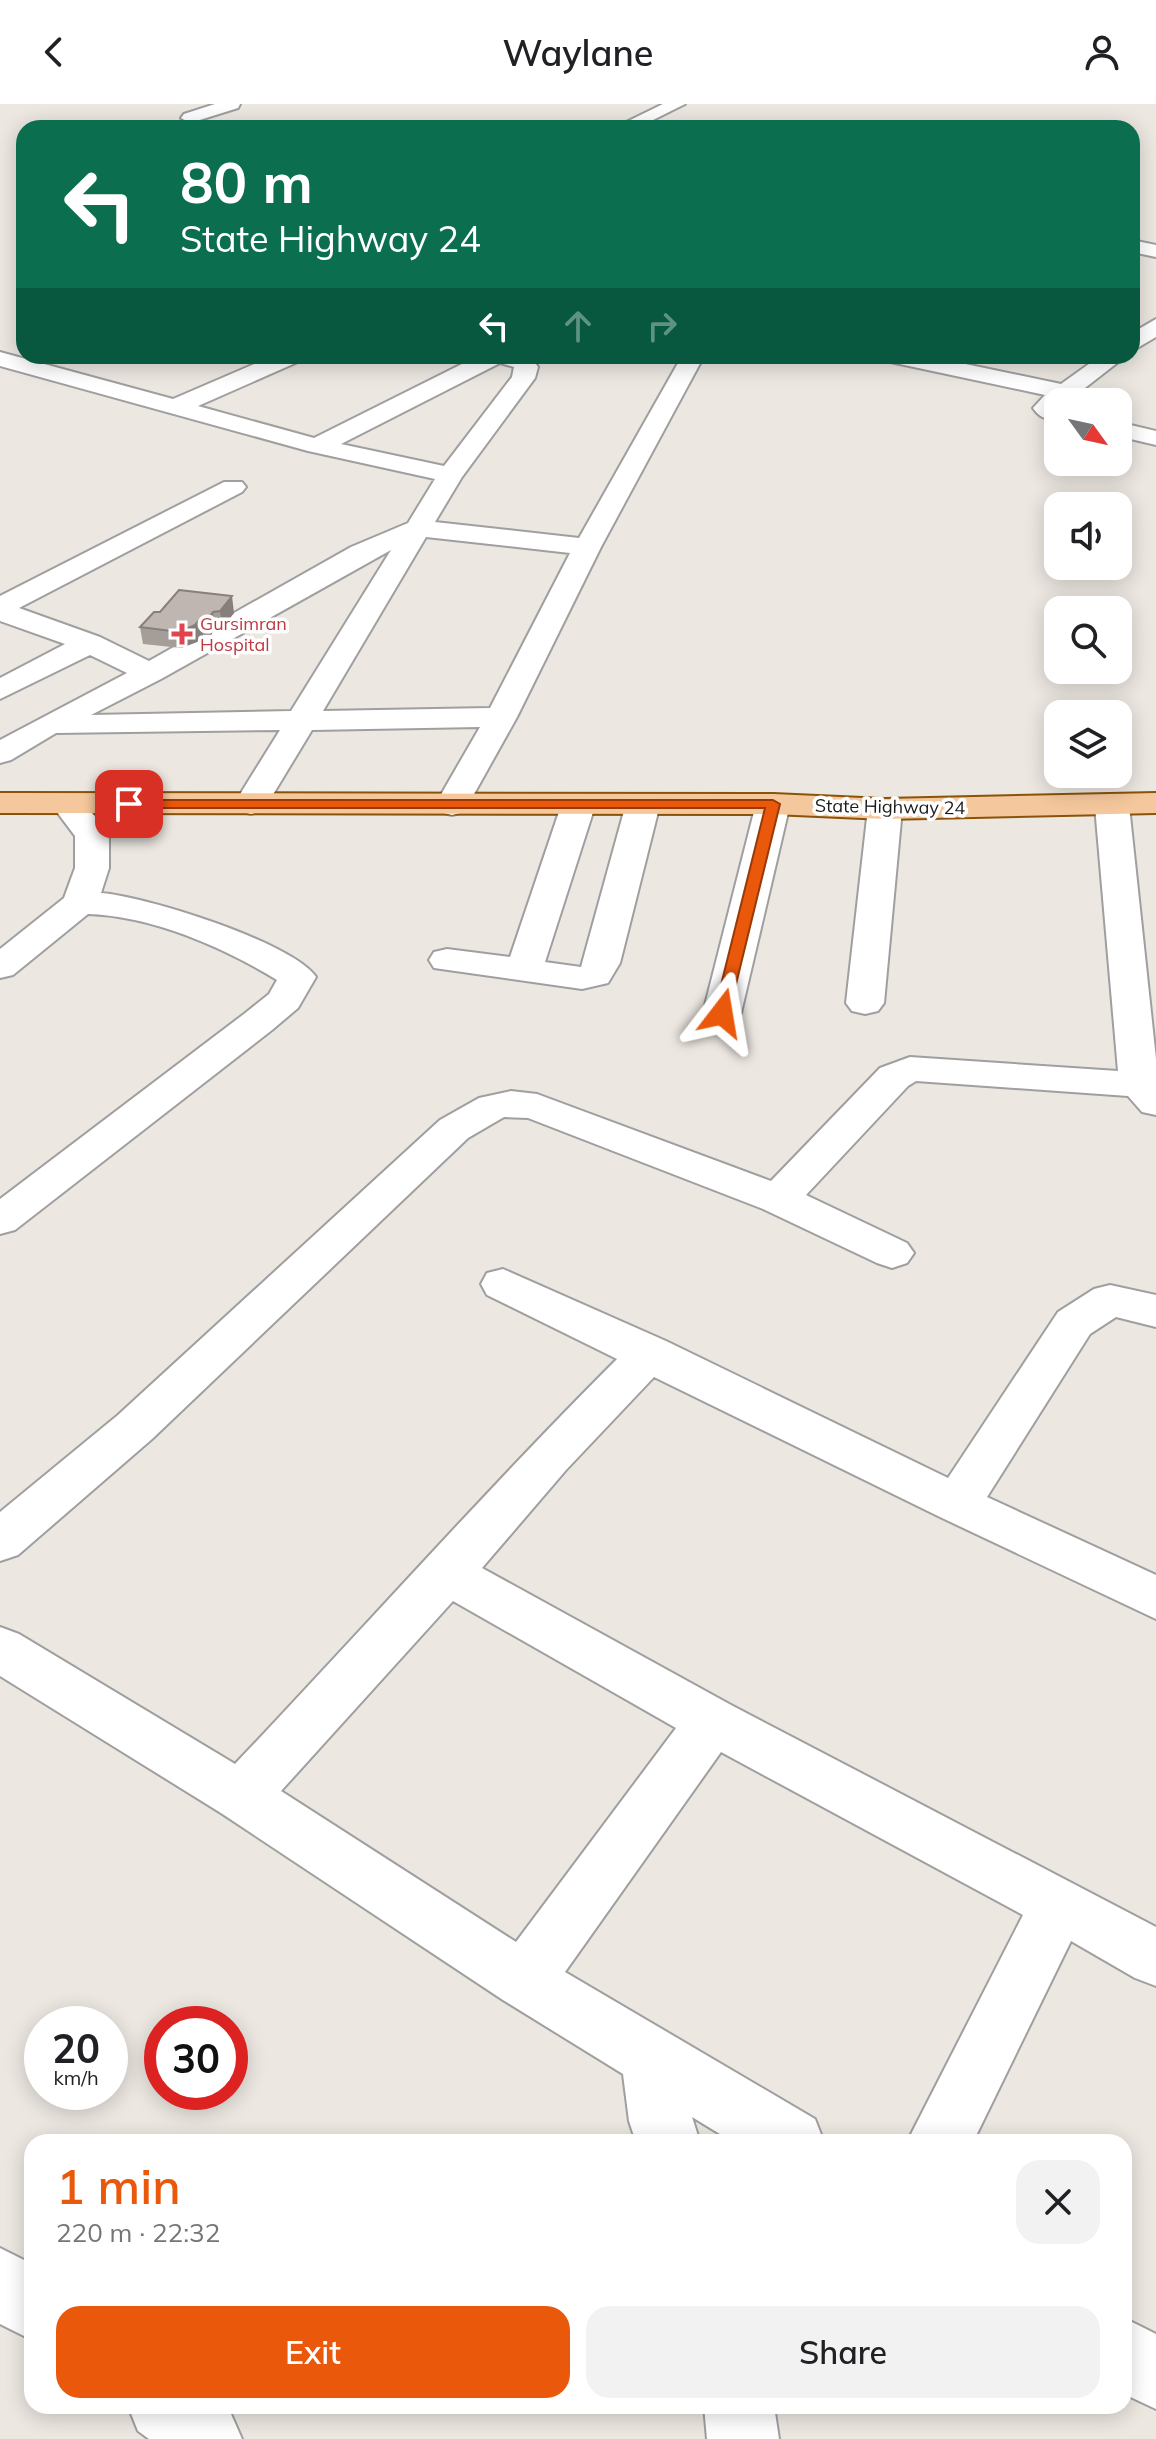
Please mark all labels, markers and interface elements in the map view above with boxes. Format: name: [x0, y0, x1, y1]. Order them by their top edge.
icon: back: [32, 30, 76, 74]
text: Waylane: [502, 30, 654, 75]
icon: person: [1080, 30, 1124, 74]
text: 80 m: [180, 147, 313, 217]
icon: left: [48, 152, 152, 256]
text: State Highway 24: [180, 216, 481, 261]
icon: left: [472, 304, 516, 348]
icon: ahead: [556, 304, 600, 348]
icon: right: [640, 304, 684, 348]
north arrow: [1044, 388, 1132, 476]
map controls: [1044, 388, 1132, 788]
button: sound: [1044, 492, 1132, 580]
button: search: [1044, 596, 1132, 684]
place label: Gursimran Hospital: [200, 612, 287, 656]
marker: Gursimran Hospital: [171, 623, 193, 645]
button: layers: [1044, 700, 1132, 788]
pin: [95, 770, 163, 838]
icon: arrive: [107, 782, 151, 826]
street label: State Highway 24: [815, 794, 966, 819]
position arrow: [680, 971, 764, 1055]
speed limit sign: 30: [144, 2006, 248, 2110]
text: 20: [52, 2023, 100, 2073]
text: km/h: [53, 2065, 99, 2090]
text: 1 min: [56, 2156, 181, 2216]
button: close: [1016, 2160, 1100, 2244]
text: 220 m · 22:32: [56, 2216, 220, 2249]
button: Exit: [56, 2306, 570, 2398]
button: Share: [586, 2306, 1100, 2398]

